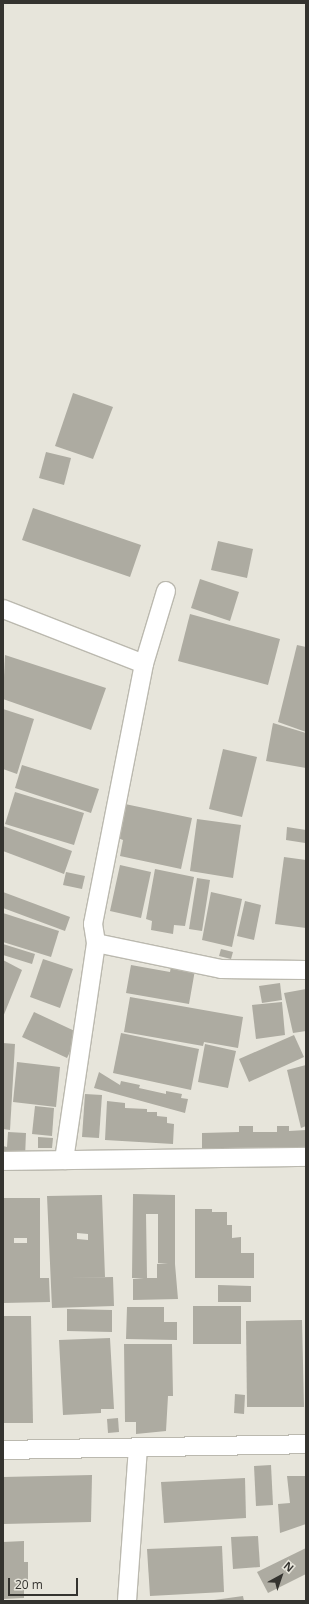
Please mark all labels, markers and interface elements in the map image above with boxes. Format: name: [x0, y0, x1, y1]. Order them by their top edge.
north arrow: [261, 1556, 301, 1596]
text: N: [281, 1558, 297, 1575]
scale bar: [10, 1570, 80, 1596]
text: 20 m: [15, 1576, 43, 1593]

